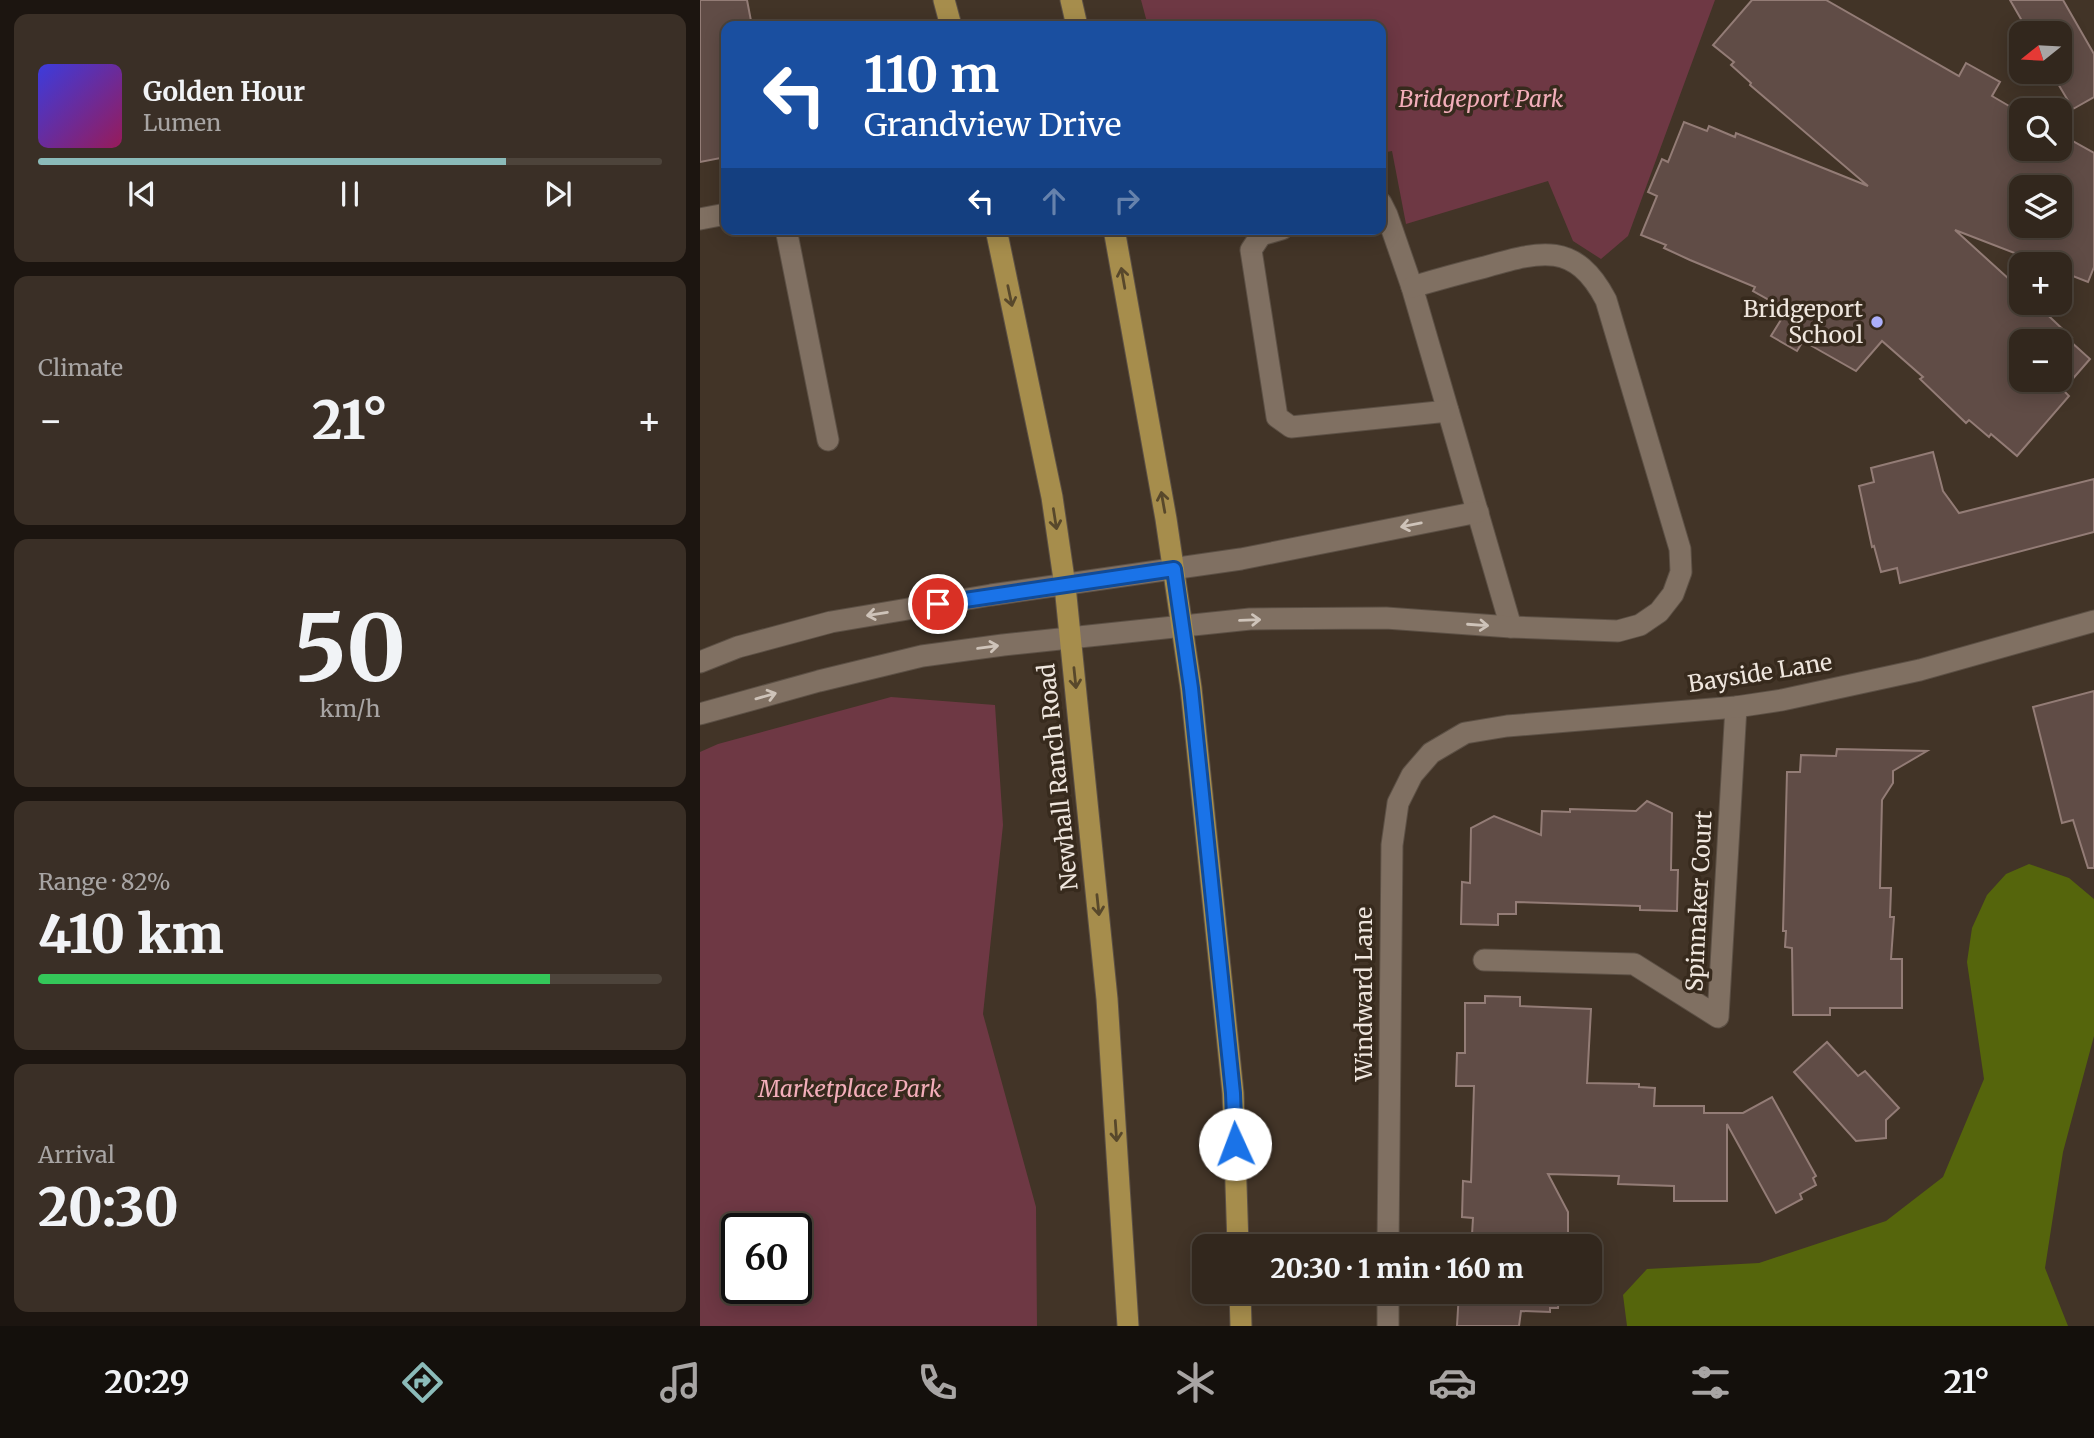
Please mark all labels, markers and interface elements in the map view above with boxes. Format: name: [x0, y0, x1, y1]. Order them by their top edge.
north arrow: [2009, 21, 2072, 84]
map controls: [2009, 21, 2072, 392]
text: 110 m: [864, 44, 999, 105]
icon: left: [749, 49, 840, 140]
text: Golden Hour: [143, 75, 305, 108]
park label: Bridgeport Park: [1399, 84, 1564, 113]
button: search: [2009, 98, 2072, 161]
text: Grandview Drive: [864, 105, 1122, 145]
text: Lumen: [143, 108, 221, 137]
icon: previous: [123, 175, 161, 213]
icon: pause: [331, 175, 369, 213]
icon: next: [539, 175, 577, 213]
button: layers: [2009, 175, 2072, 238]
icon: left: [962, 182, 1000, 220]
icon: ahead: [1035, 182, 1073, 220]
icon: right: [1108, 182, 1146, 220]
button: +: [2009, 252, 2072, 315]
one-way arrow: [1116, 267, 1129, 290]
one-way arrow: [1003, 284, 1017, 307]
place label: Bridgeport School: [1743, 294, 1863, 349]
marker: Bridgeport School: [1869, 314, 1885, 330]
button: −: [2009, 329, 2072, 392]
text: Climate: [38, 353, 123, 382]
text: 21°: [312, 388, 388, 453]
text: −: [38, 397, 63, 444]
text: +: [637, 397, 662, 444]
one-way arrow: [1156, 491, 1169, 514]
one-way arrow: [1049, 507, 1062, 530]
one-way arrow: [1400, 519, 1423, 533]
pin: [908, 574, 968, 634]
icon: arrive: [919, 585, 957, 623]
text: 50: [294, 591, 406, 706]
one-way arrow: [866, 608, 888, 621]
one-way arrow: [1239, 613, 1262, 626]
one-way arrow: [1466, 619, 1488, 632]
one-way arrow: [976, 640, 999, 653]
street label: Bayside Lane: [1686, 647, 1834, 698]
street label: Newhall Ranch Road: [1031, 662, 1084, 892]
one-way arrow: [1069, 666, 1082, 689]
one-way arrow: [755, 689, 777, 702]
text: km/h: [320, 694, 380, 723]
street label: Spinnaker Court: [1679, 810, 1718, 992]
text: Range · 82%: [38, 867, 171, 896]
one-way arrow: [1092, 893, 1105, 915]
text: 410 km: [38, 902, 224, 967]
street label: Windward Lane: [1349, 907, 1378, 1082]
park label: Marketplace Park: [758, 1074, 942, 1103]
position arrow: [1198, 1107, 1272, 1181]
one-way arrow: [1110, 1120, 1123, 1142]
text: Arrival: [38, 1140, 115, 1169]
text: 20:30: [38, 1175, 179, 1240]
speed limit sign: 60: [721, 1213, 812, 1304]
text: 20:30 · 1 min · 160 m: [1271, 1252, 1523, 1285]
icon: directions: [398, 1358, 447, 1407]
icon: music: [656, 1358, 705, 1407]
icon: phone: [913, 1358, 962, 1407]
icon: climate: [1171, 1358, 1220, 1407]
icon: car: [1428, 1358, 1477, 1407]
icon: filters: [1686, 1358, 1735, 1407]
text: 20:29: [104, 1362, 189, 1402]
text: 21°: [1943, 1362, 1990, 1402]

